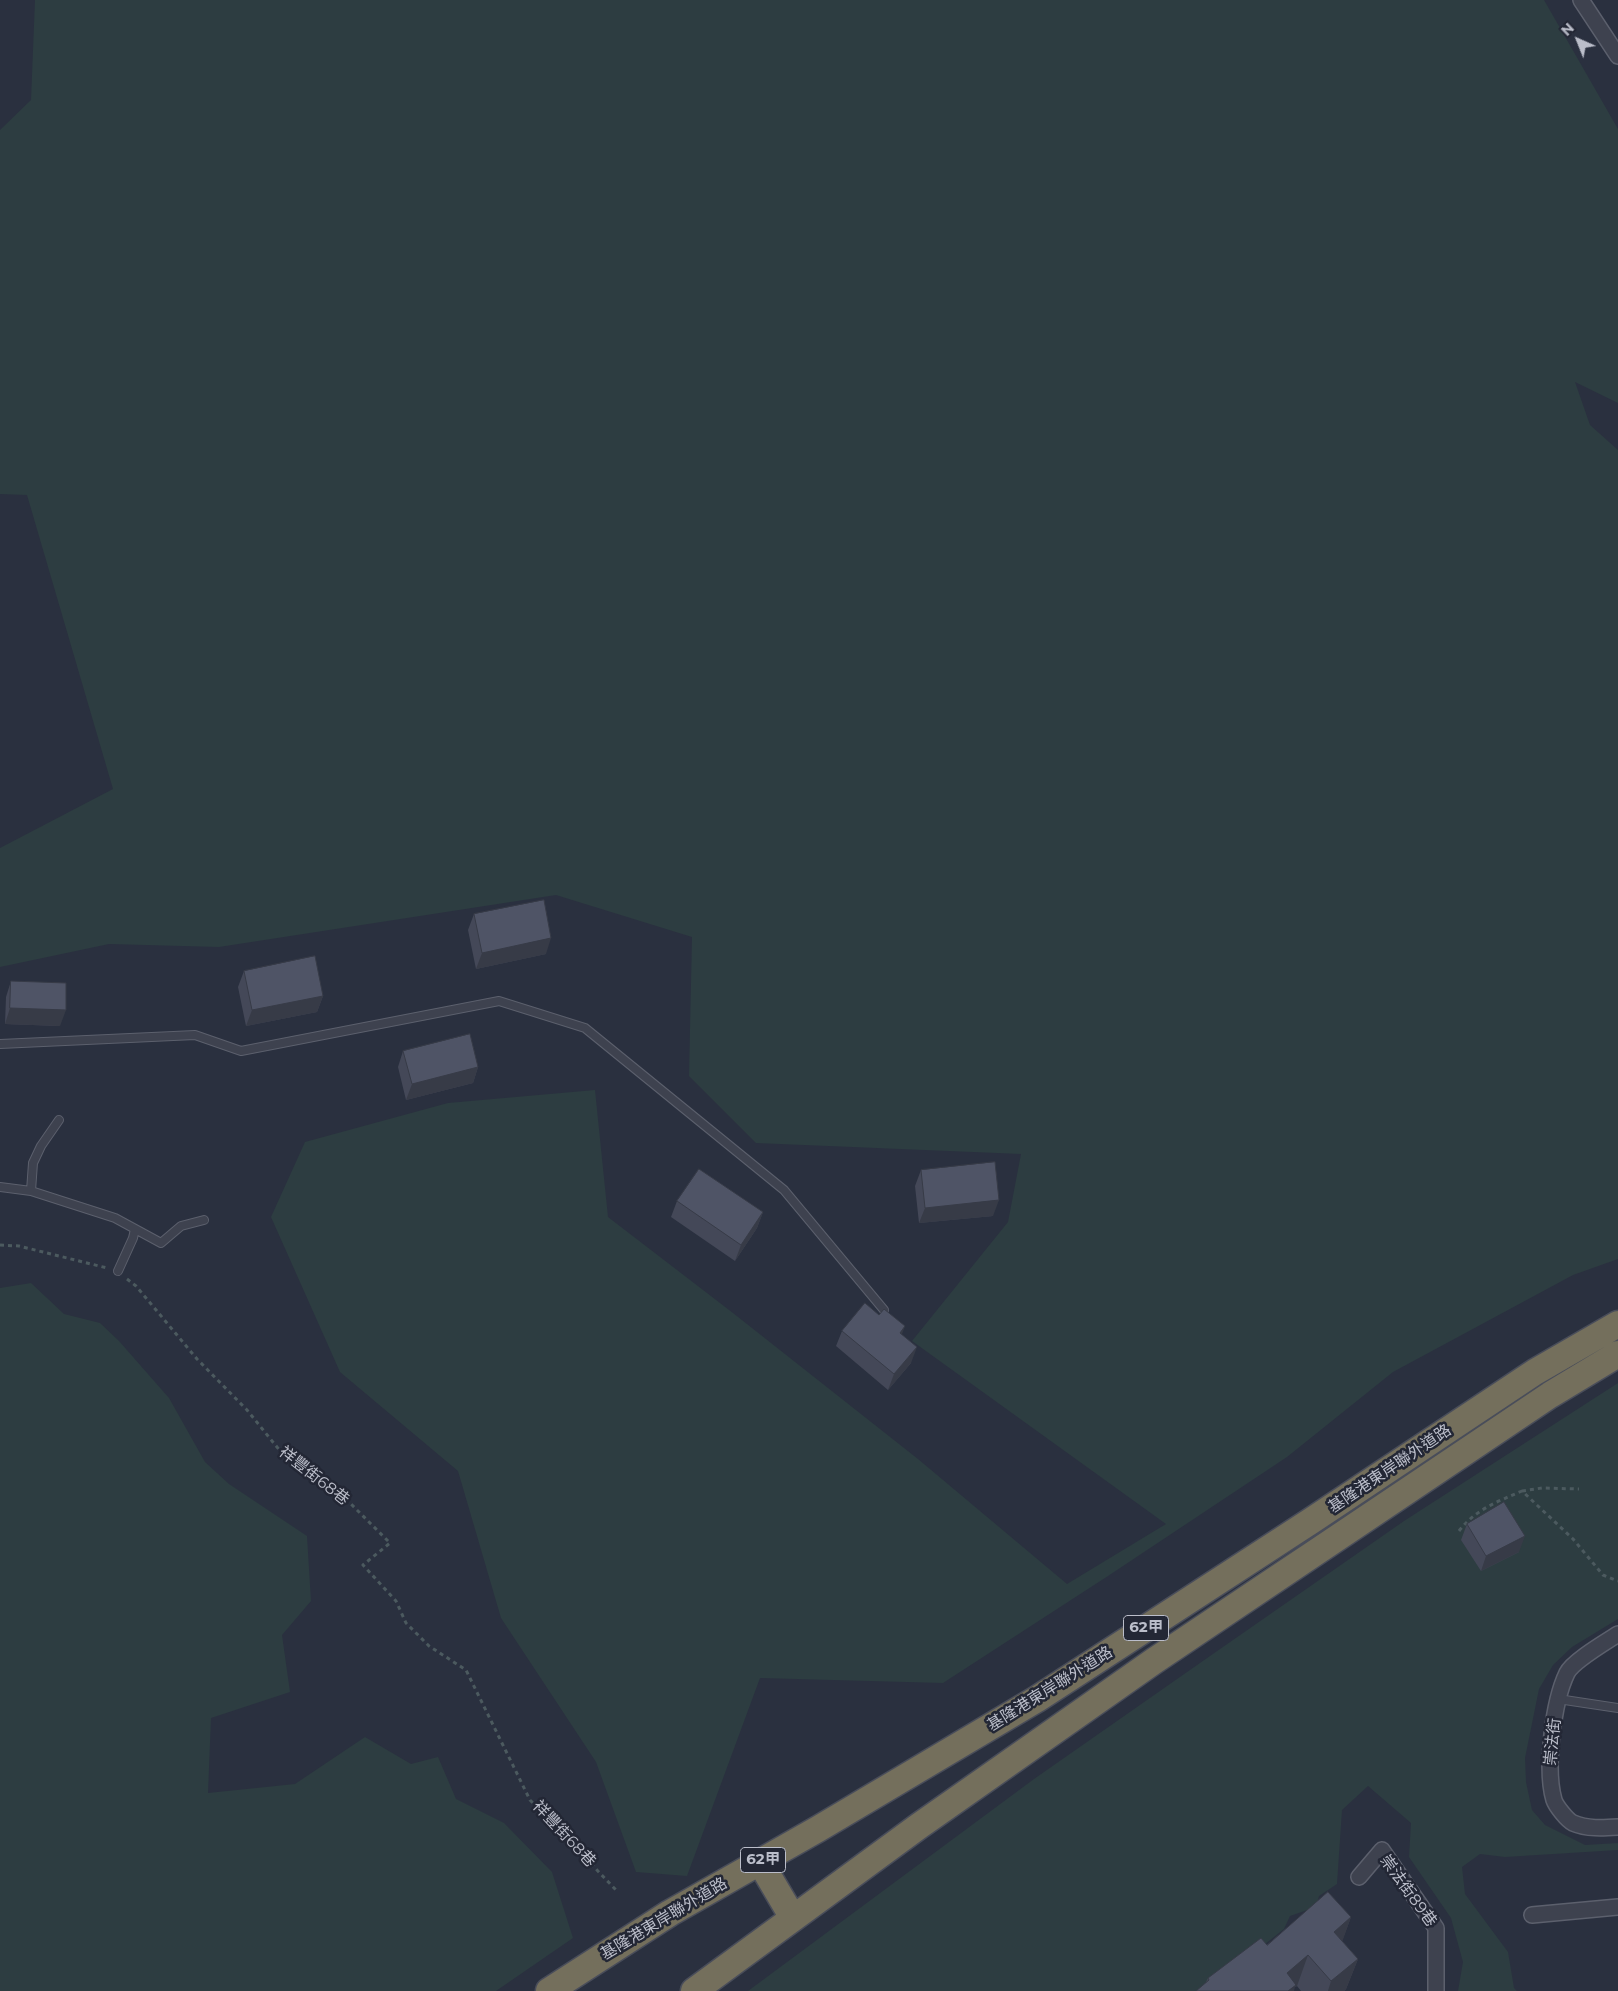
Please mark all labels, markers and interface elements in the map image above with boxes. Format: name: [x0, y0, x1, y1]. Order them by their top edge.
north arrow: [1553, 15, 1603, 65]
text: N: [1557, 19, 1578, 40]
street label: 基隆港東岸聯外道路: [1325, 1421, 1455, 1517]
street label: 祥豐街68巷: [275, 1443, 353, 1509]
road number: 62甲: [1124, 1616, 1168, 1640]
street label: 基隆港東岸聯外道路: [984, 1643, 1116, 1735]
street label: 崇法街: [1541, 1717, 1565, 1767]
street label: 祥豐街68巷: [528, 1797, 600, 1871]
road number: 62甲: [740, 1848, 786, 1872]
street label: 崇法街89巷: [1376, 1851, 1440, 1931]
street label: 基隆港東岸聯外道路: [597, 1874, 731, 1964]

